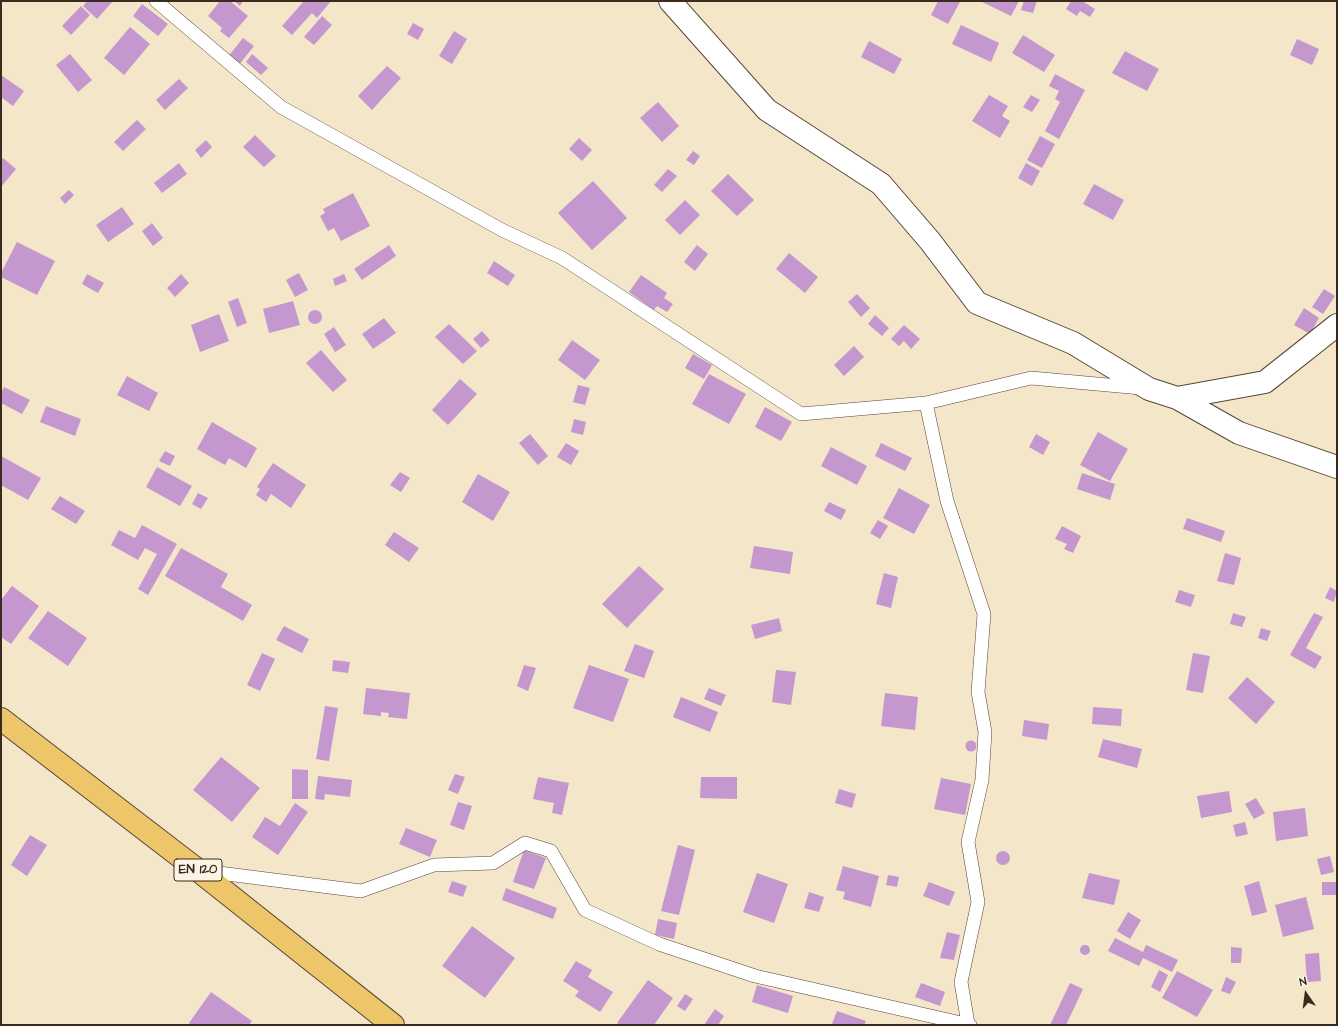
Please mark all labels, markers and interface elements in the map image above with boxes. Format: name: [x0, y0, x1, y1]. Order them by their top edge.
road number: EN 120: [174, 859, 222, 881]
north arrow: [1286, 974, 1326, 1014]
text: N: [1298, 974, 1308, 990]

